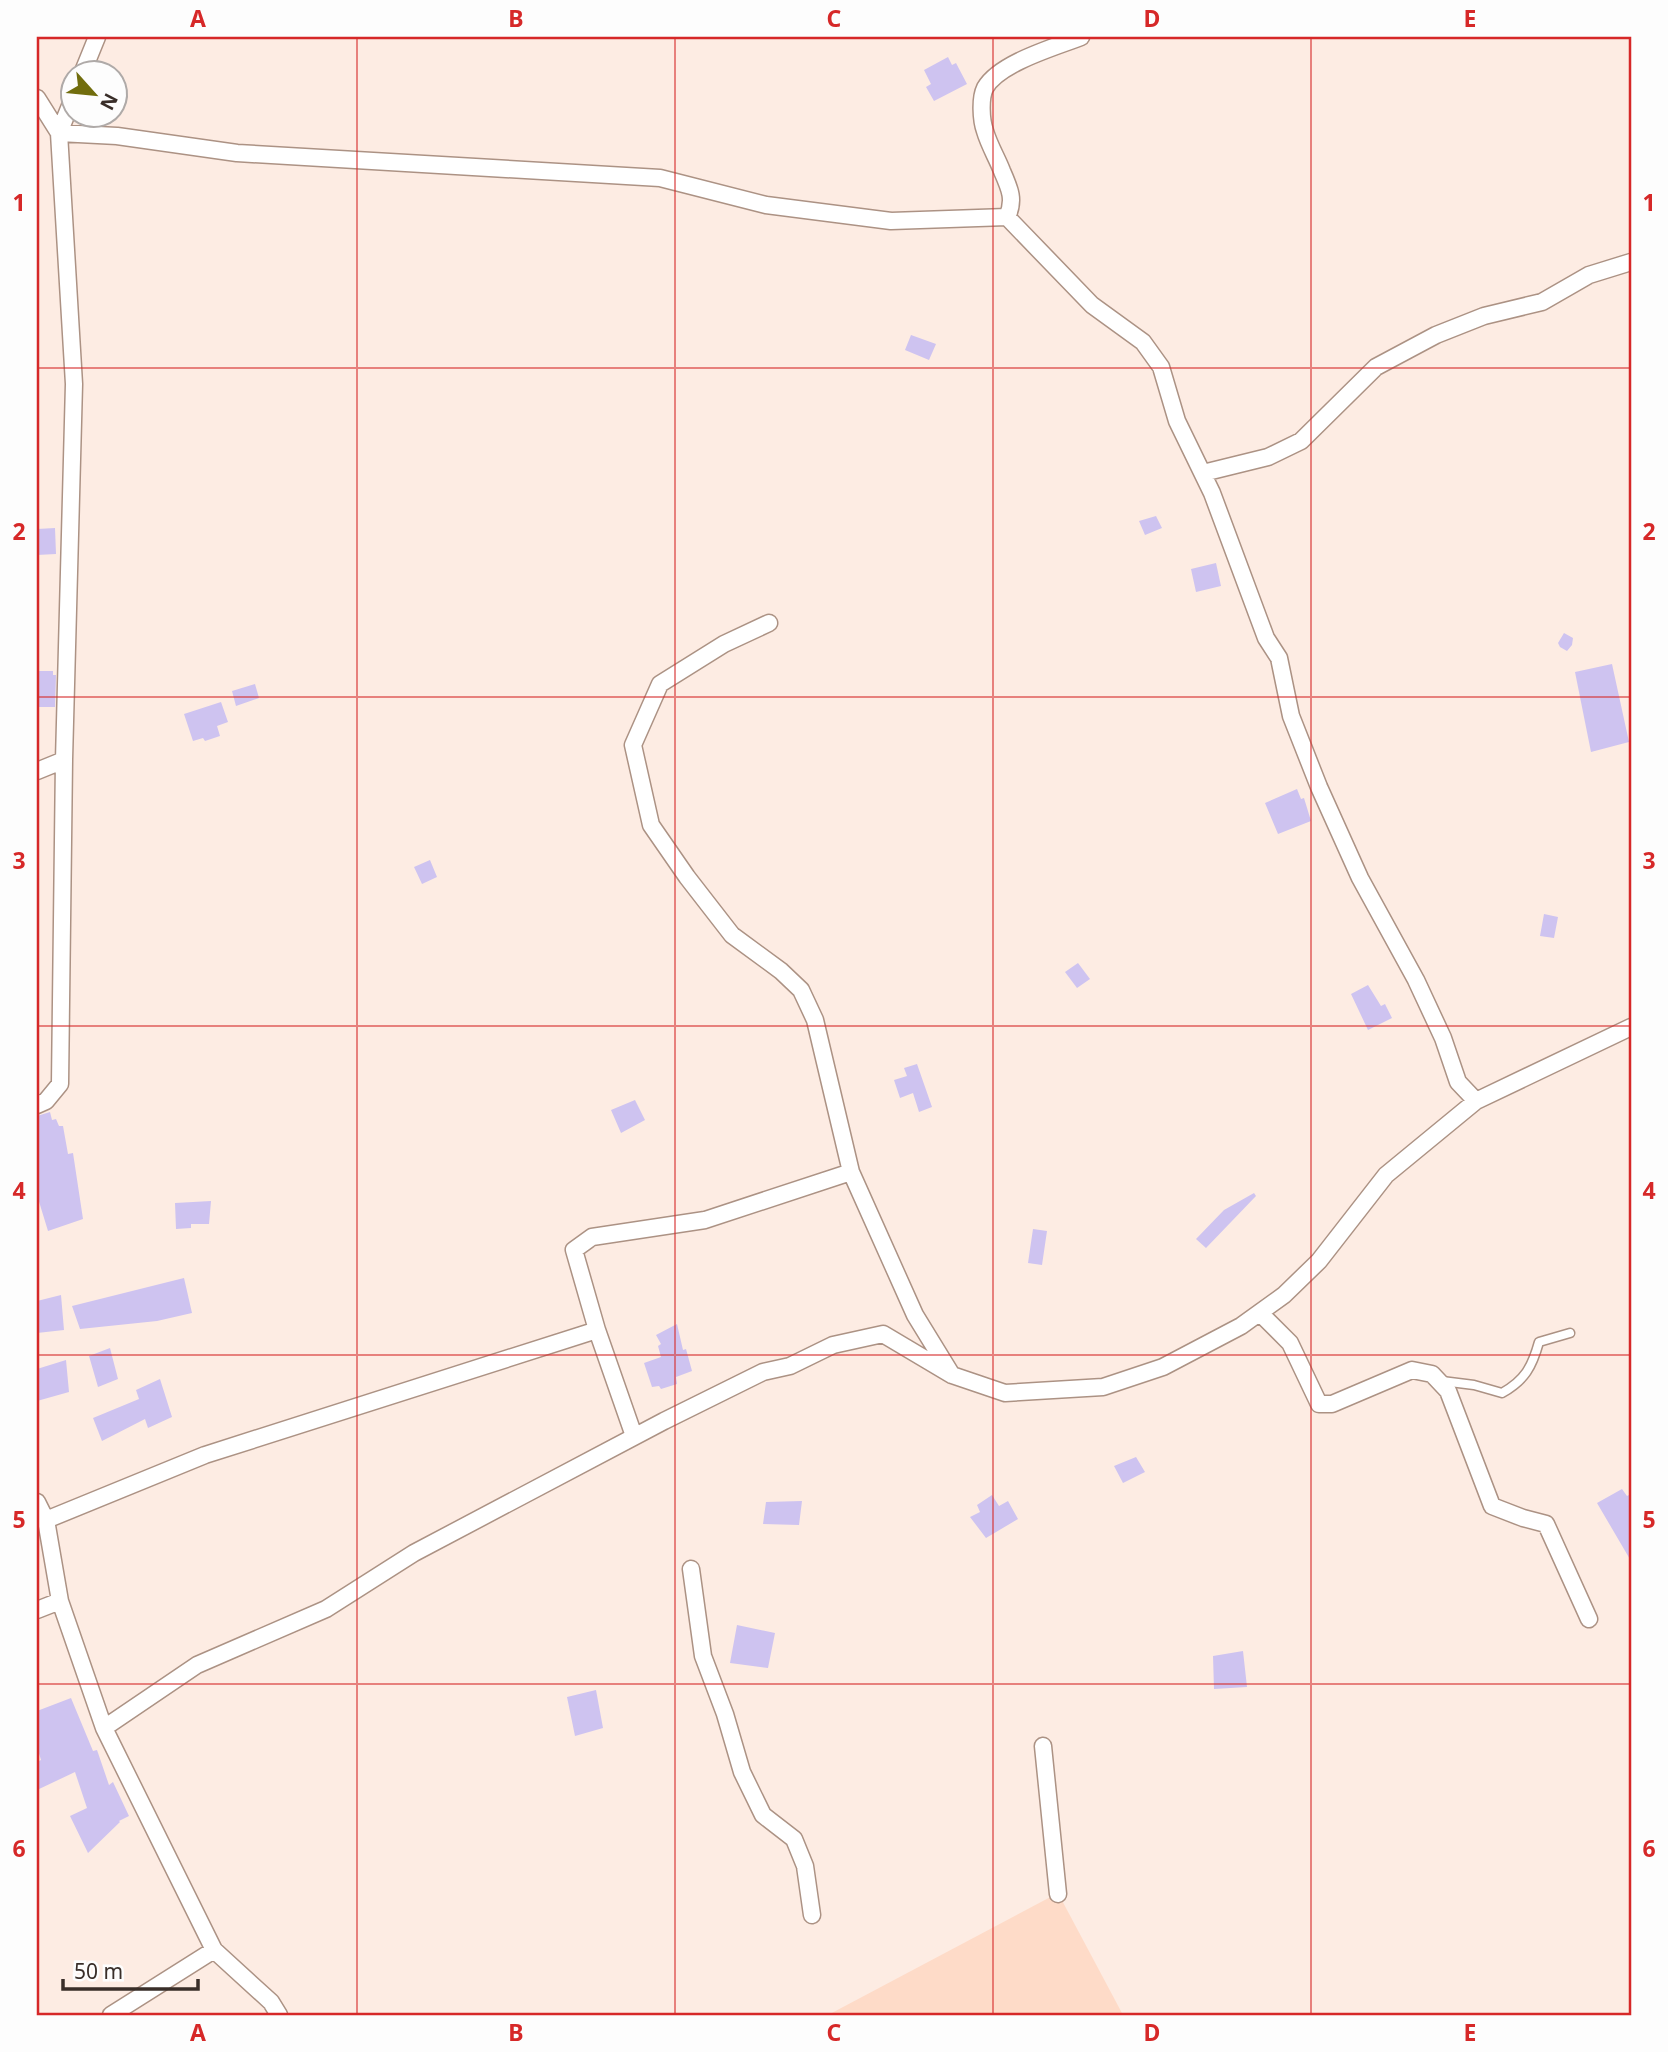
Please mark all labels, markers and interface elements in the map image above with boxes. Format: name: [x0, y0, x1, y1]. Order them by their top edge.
text: A: [190, 2, 206, 34]
text: B: [508, 2, 524, 34]
text: C: [827, 2, 842, 34]
text: D: [1144, 2, 1160, 34]
text: E: [1464, 2, 1476, 34]
north arrow: [60, 60, 130, 130]
text: N: [94, 89, 124, 115]
text: 1: [12, 186, 26, 218]
text: 1: [1642, 186, 1656, 218]
text: 2: [12, 515, 26, 547]
text: 2: [1642, 515, 1656, 547]
text: 3: [12, 844, 26, 876]
text: 3: [1642, 844, 1656, 876]
text: 4: [12, 1174, 26, 1206]
text: 4: [1642, 1174, 1656, 1206]
text: 5: [12, 1503, 26, 1535]
text: 5: [1642, 1503, 1656, 1535]
text: 6: [12, 1832, 26, 1864]
text: 6: [1642, 1832, 1656, 1864]
scale bar: [63, 1947, 198, 1991]
text: 50 m: [74, 1957, 123, 1985]
text: A: [190, 2016, 206, 2048]
text: B: [508, 2016, 524, 2048]
text: C: [827, 2016, 842, 2048]
text: D: [1144, 2016, 1160, 2048]
text: E: [1464, 2016, 1476, 2048]

